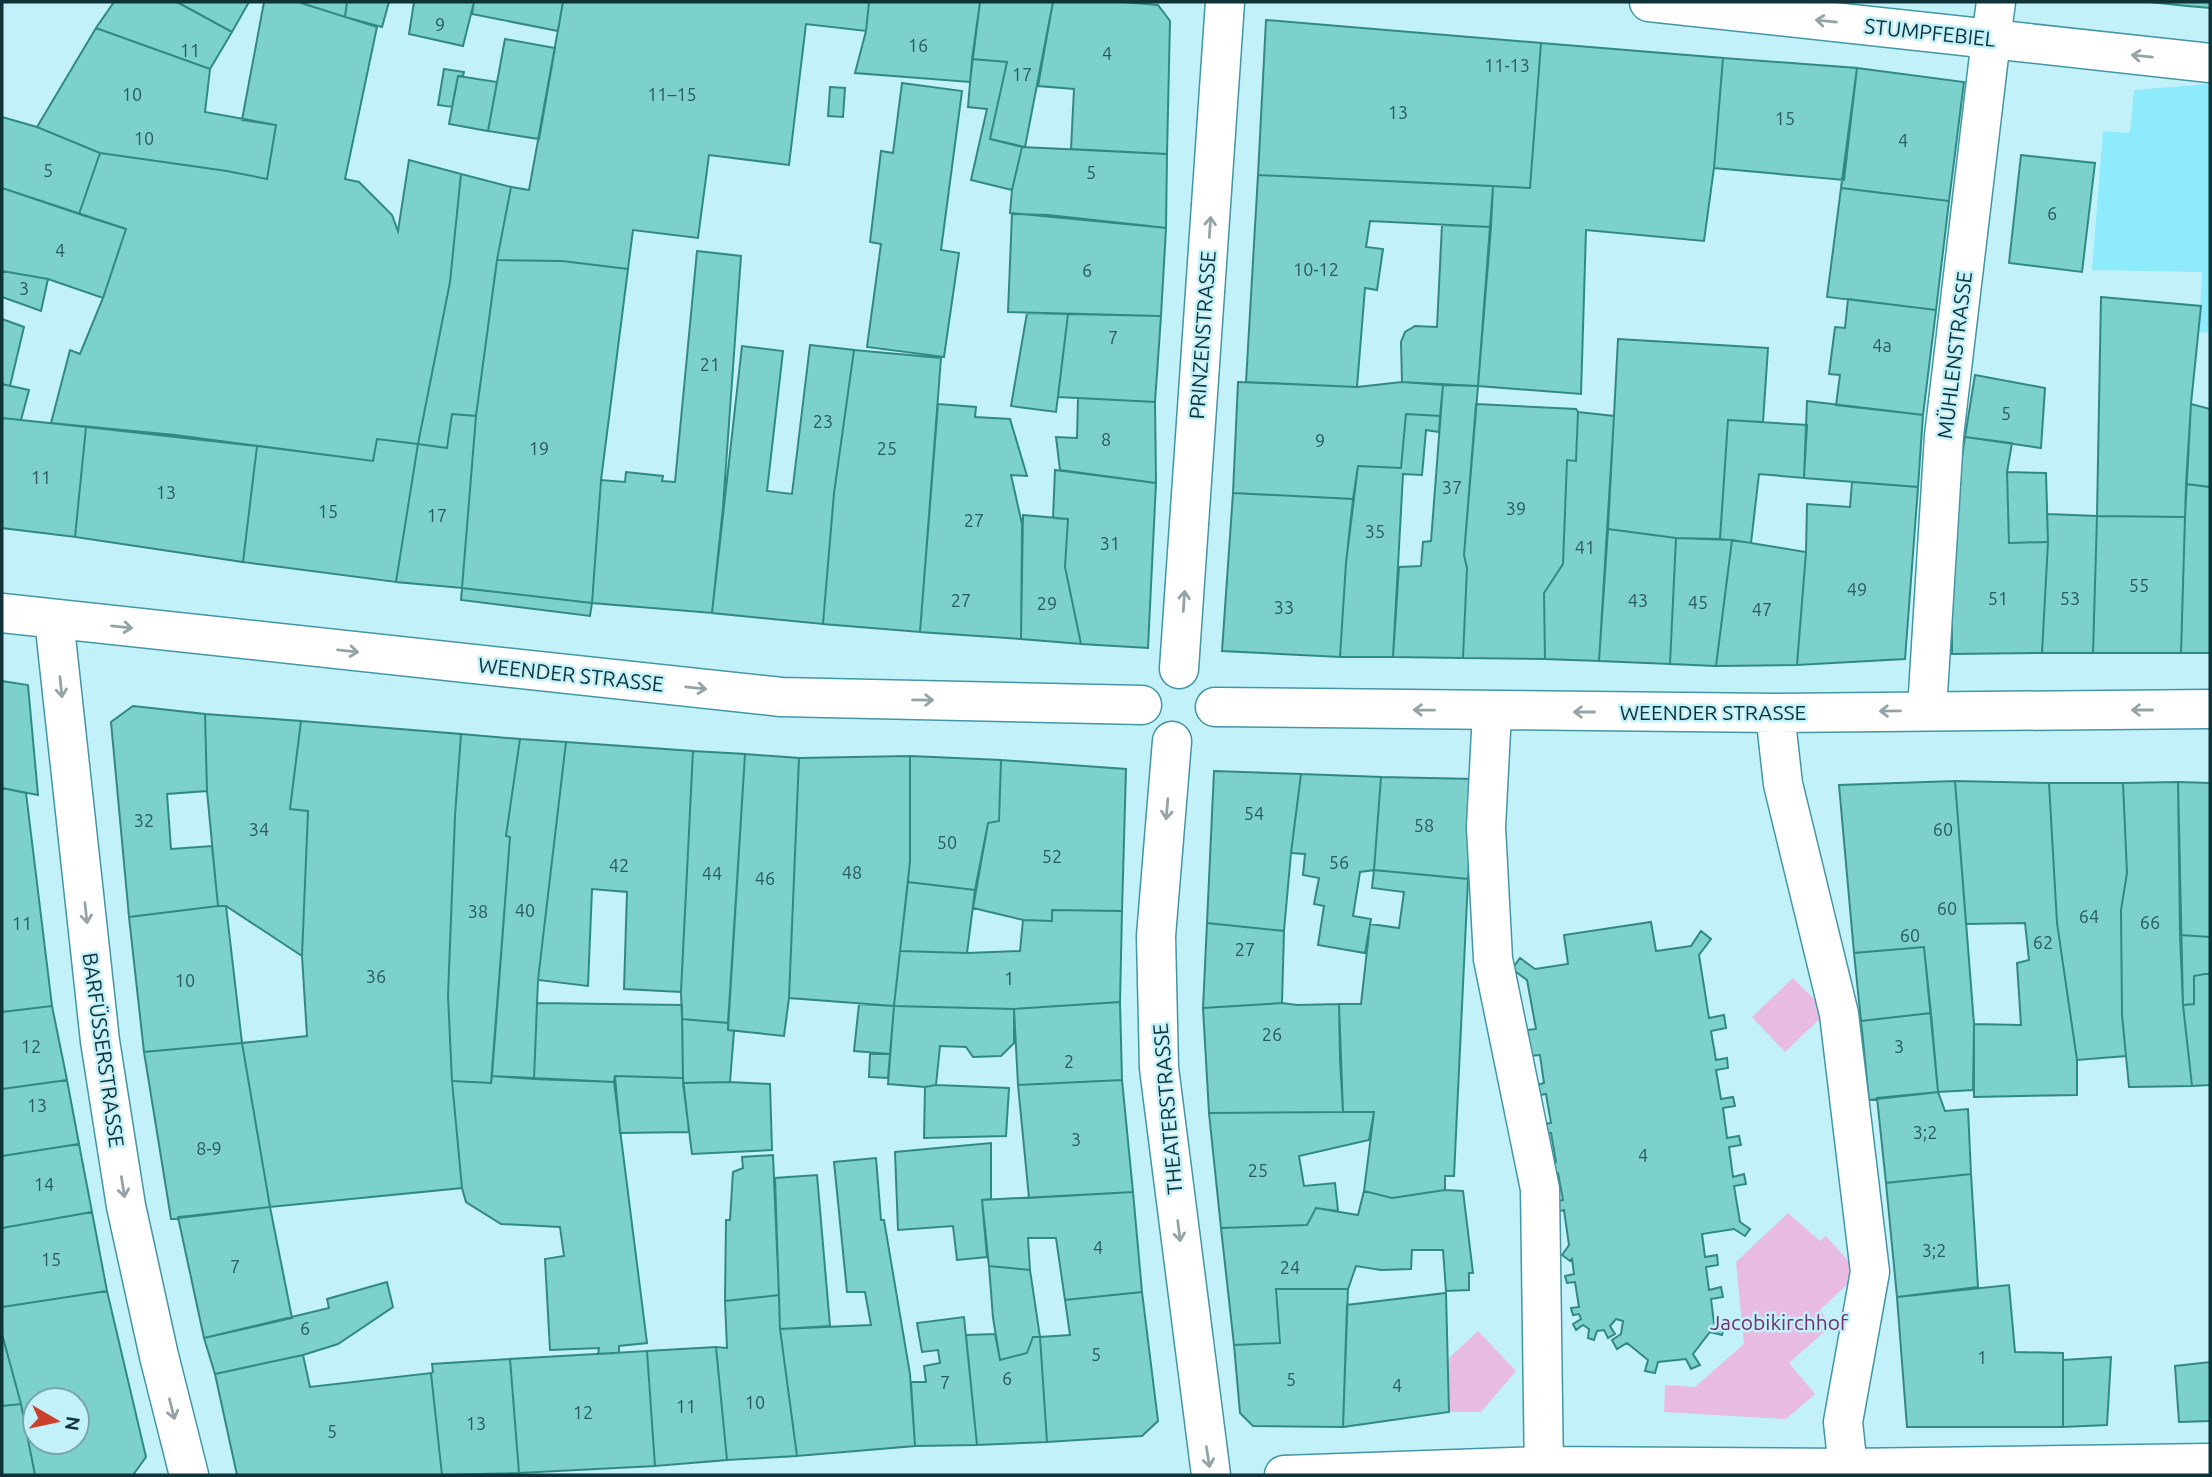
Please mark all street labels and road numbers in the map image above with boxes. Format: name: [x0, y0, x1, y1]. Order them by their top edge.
street label: STUMPFEBIEL: [1863, 13, 1997, 51]
street label: PRINZENSTRASSE: [1184, 250, 1220, 420]
street label: MÜHLENSTRASSE: [1932, 270, 1976, 440]
street label: WEENDER STRASSE: [477, 652, 665, 696]
street label: WEENDER STRASSE: [1620, 700, 1806, 724]
street label: BARFÜSSERSTRASSE: [78, 951, 130, 1149]
street label: THEATERSTRASSE: [1148, 1022, 1186, 1196]

